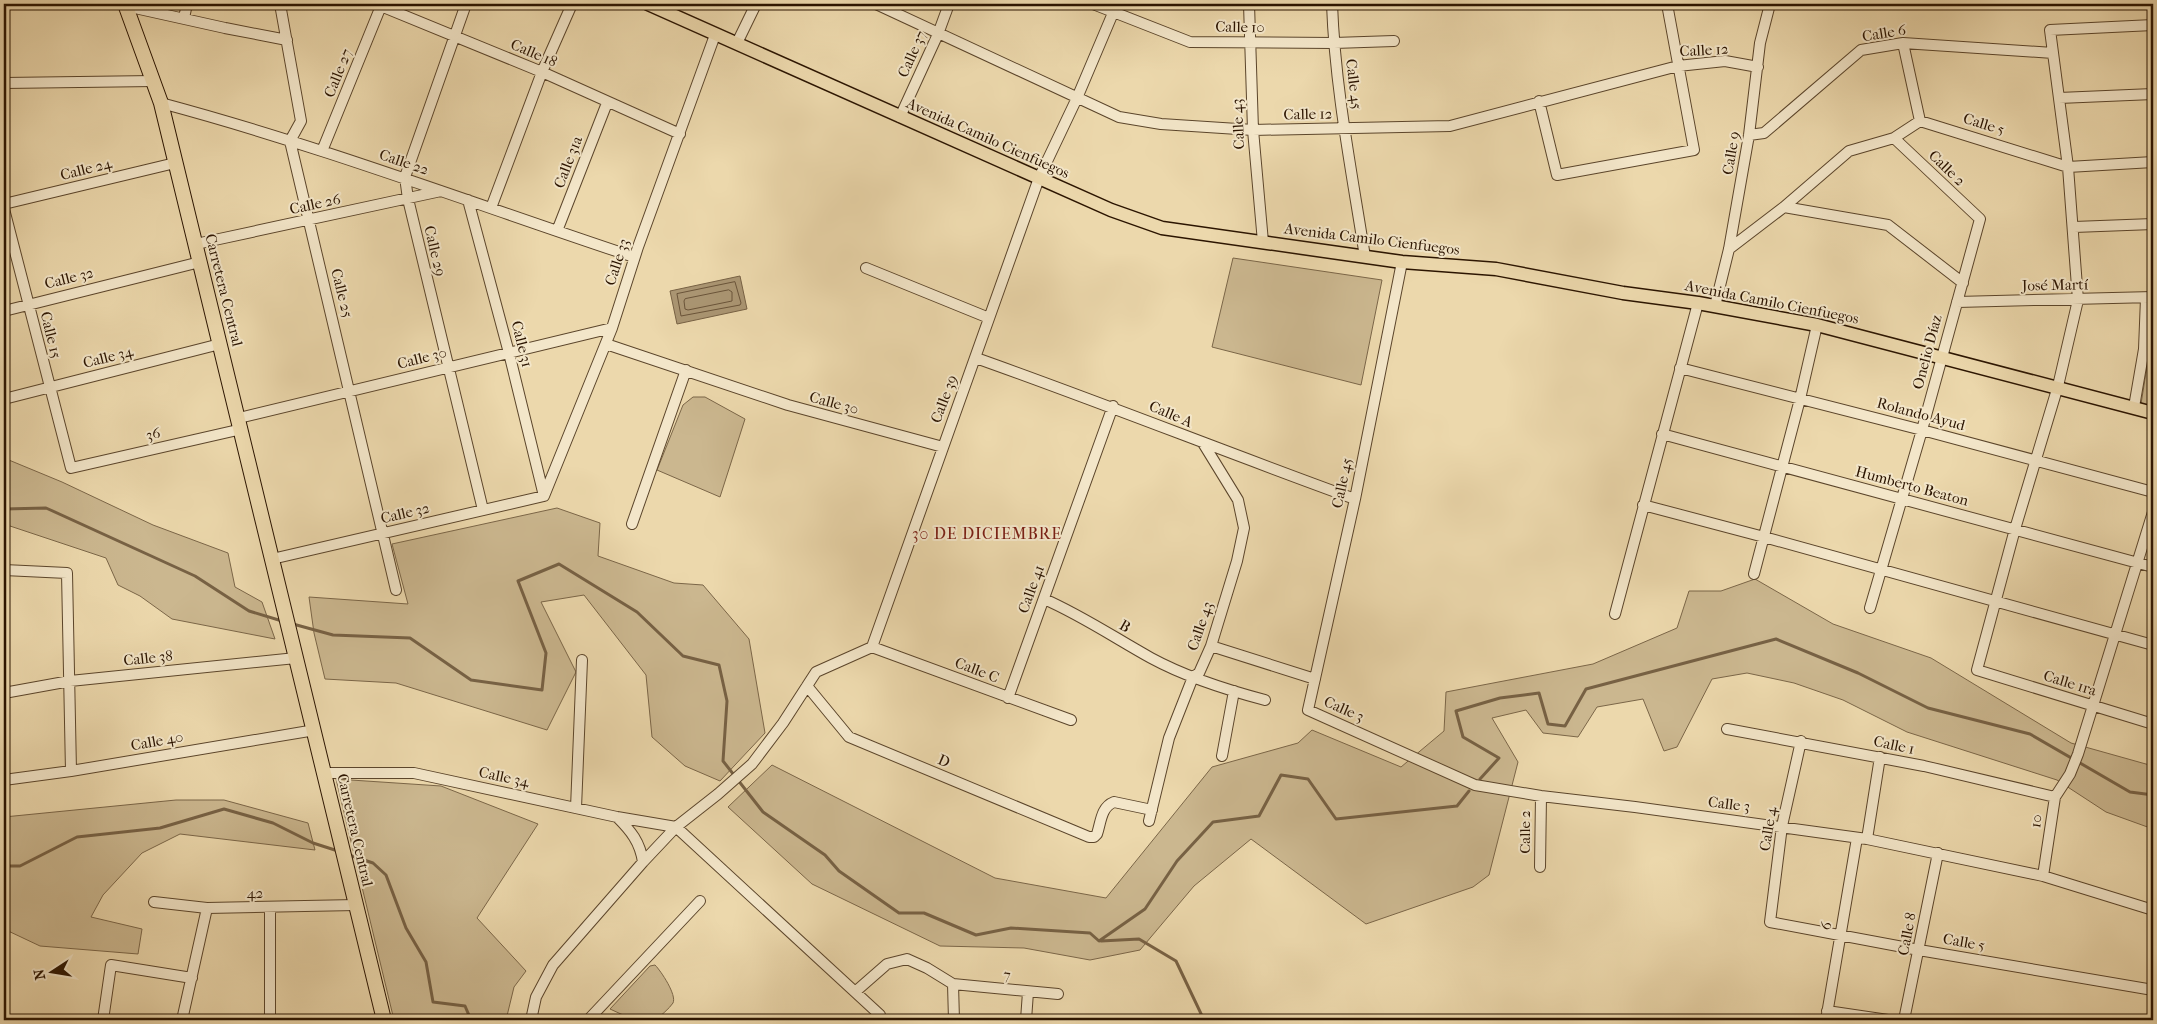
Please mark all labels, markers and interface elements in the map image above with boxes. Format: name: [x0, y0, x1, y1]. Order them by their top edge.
street label: Calle 10: [1215, 18, 1265, 36]
street label: Calle 6: [1861, 21, 1908, 45]
street label: Calle 37: [894, 28, 930, 80]
street label: Calle 18: [508, 35, 560, 71]
street label: Calle 12: [1679, 40, 1729, 60]
street label: Calle 27: [320, 46, 356, 100]
street label: Calle 45: [1342, 58, 1366, 110]
street label: Avenida Camilo Cienfuegos: [903, 93, 1073, 182]
street label: Calle 43: [1228, 98, 1248, 150]
street label: Calle 12: [1283, 105, 1333, 123]
street label: Calle 5: [1961, 109, 2007, 139]
street label: Calle 9: [1718, 130, 1744, 176]
street label: Calle 31a: [550, 132, 587, 191]
street label: Calle 22: [377, 145, 431, 179]
street label: Calle 2: [1925, 146, 1969, 190]
street label: Calle 24: [58, 154, 115, 184]
street label: Calle 26: [288, 190, 343, 218]
street label: Avenida Camilo Cienfuegos: [1282, 219, 1461, 259]
street label: Calle 29: [420, 224, 450, 278]
street label: Carretera Central: [201, 232, 247, 348]
street label: Calle 33: [601, 236, 633, 288]
street label: Calle 32: [43, 263, 96, 293]
street label: Calle 25: [327, 267, 357, 319]
street label: José Martí: [2021, 275, 2089, 295]
street label: Avenida Camilo Cienfuegos: [1683, 276, 1861, 328]
street label: Calle 15: [37, 310, 65, 360]
street label: Onelio Díaz: [1908, 312, 1946, 391]
street label: Calle 31: [508, 319, 536, 369]
street label: Calle 34: [81, 342, 136, 372]
street label: Calle 30: [395, 343, 449, 373]
street label: Calle 39: [927, 372, 961, 426]
street label: Calle 30: [807, 388, 861, 418]
street label: Rolando Ayud: [1875, 394, 1968, 435]
street label: Calle A: [1146, 397, 1196, 431]
street label: 36: [144, 423, 163, 444]
street label: Calle 45: [1328, 456, 1356, 510]
street label: Humberto Beaton: [1854, 462, 1971, 510]
street label: Calle 32: [379, 499, 432, 527]
district label: 30 DE DICIEMBRE: [912, 524, 1062, 543]
street label: Calle 41: [1014, 562, 1048, 616]
street label: Calle 43: [1183, 599, 1217, 653]
street label: B: [1116, 616, 1134, 636]
street label: Calle 38: [122, 646, 174, 670]
street label: Calle C: [952, 653, 1002, 687]
street label: Calle 1ra: [2041, 666, 2100, 700]
street label: Calle 3: [1321, 692, 1367, 726]
street label: Calle 40: [129, 728, 185, 754]
street label: Calle 1: [1872, 732, 1916, 758]
street label: D: [935, 750, 953, 772]
street label: Calle 34: [477, 763, 532, 791]
street label: Carretera Central: [333, 772, 377, 888]
street label: Calle 3: [1707, 793, 1751, 815]
street label: Calle 4: [1756, 804, 1781, 852]
street label: Calle 2: [1516, 810, 1534, 854]
street label: 10: [2026, 813, 2046, 829]
street label: 42: [247, 884, 264, 902]
street label: Calle 8: [1894, 911, 1920, 957]
street label: 6: [1816, 920, 1836, 932]
street label: Calle 5: [1942, 929, 1986, 955]
north arrow: [28, 946, 78, 996]
street label: 7: [1002, 966, 1012, 984]
text: N: [30, 967, 49, 982]

